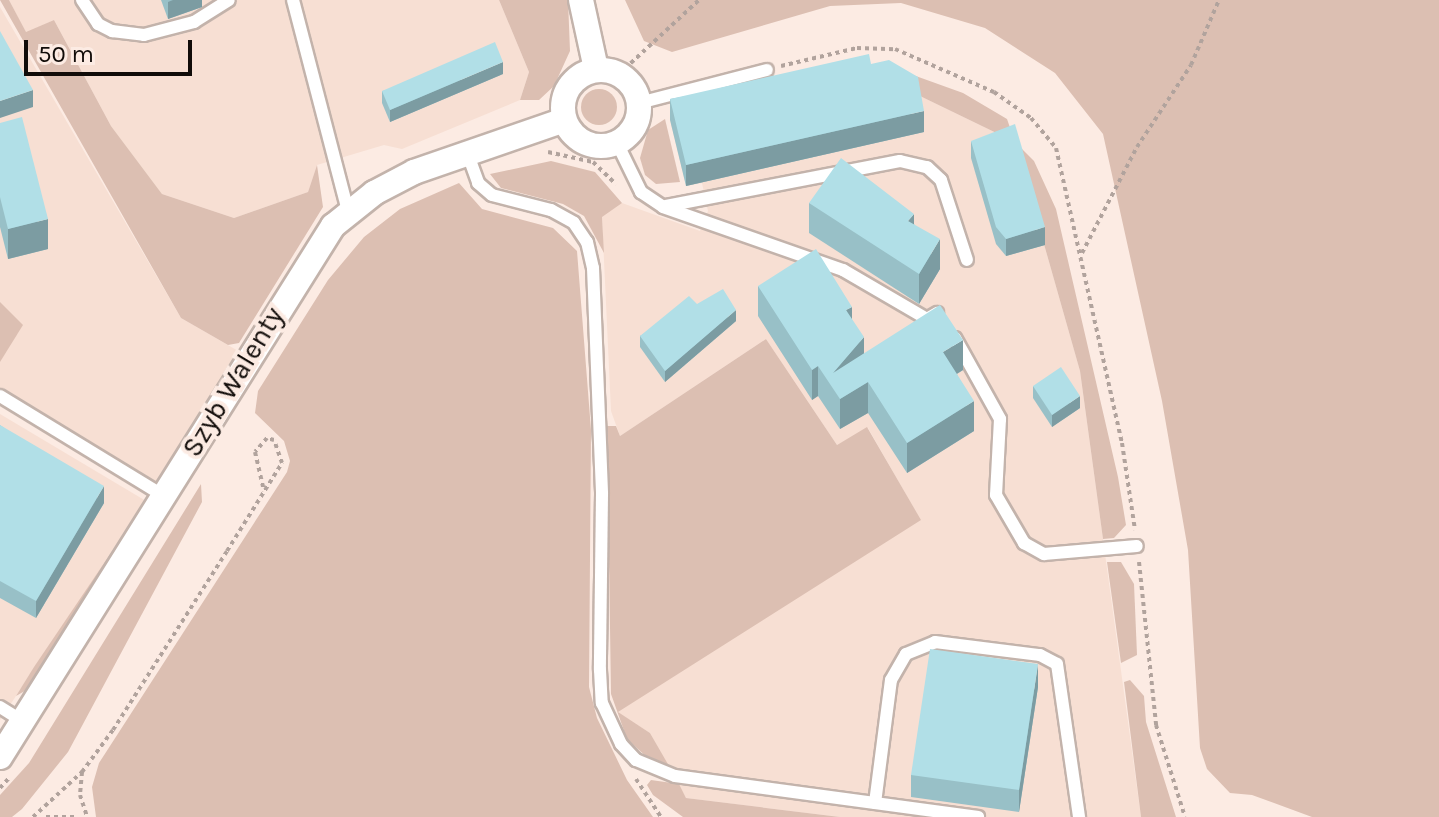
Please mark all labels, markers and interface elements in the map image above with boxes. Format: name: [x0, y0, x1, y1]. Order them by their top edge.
scale bar: [28, 24, 196, 74]
text: 50 m: [38, 40, 94, 68]
street label: Szyb Walenty: [175, 301, 291, 463]

